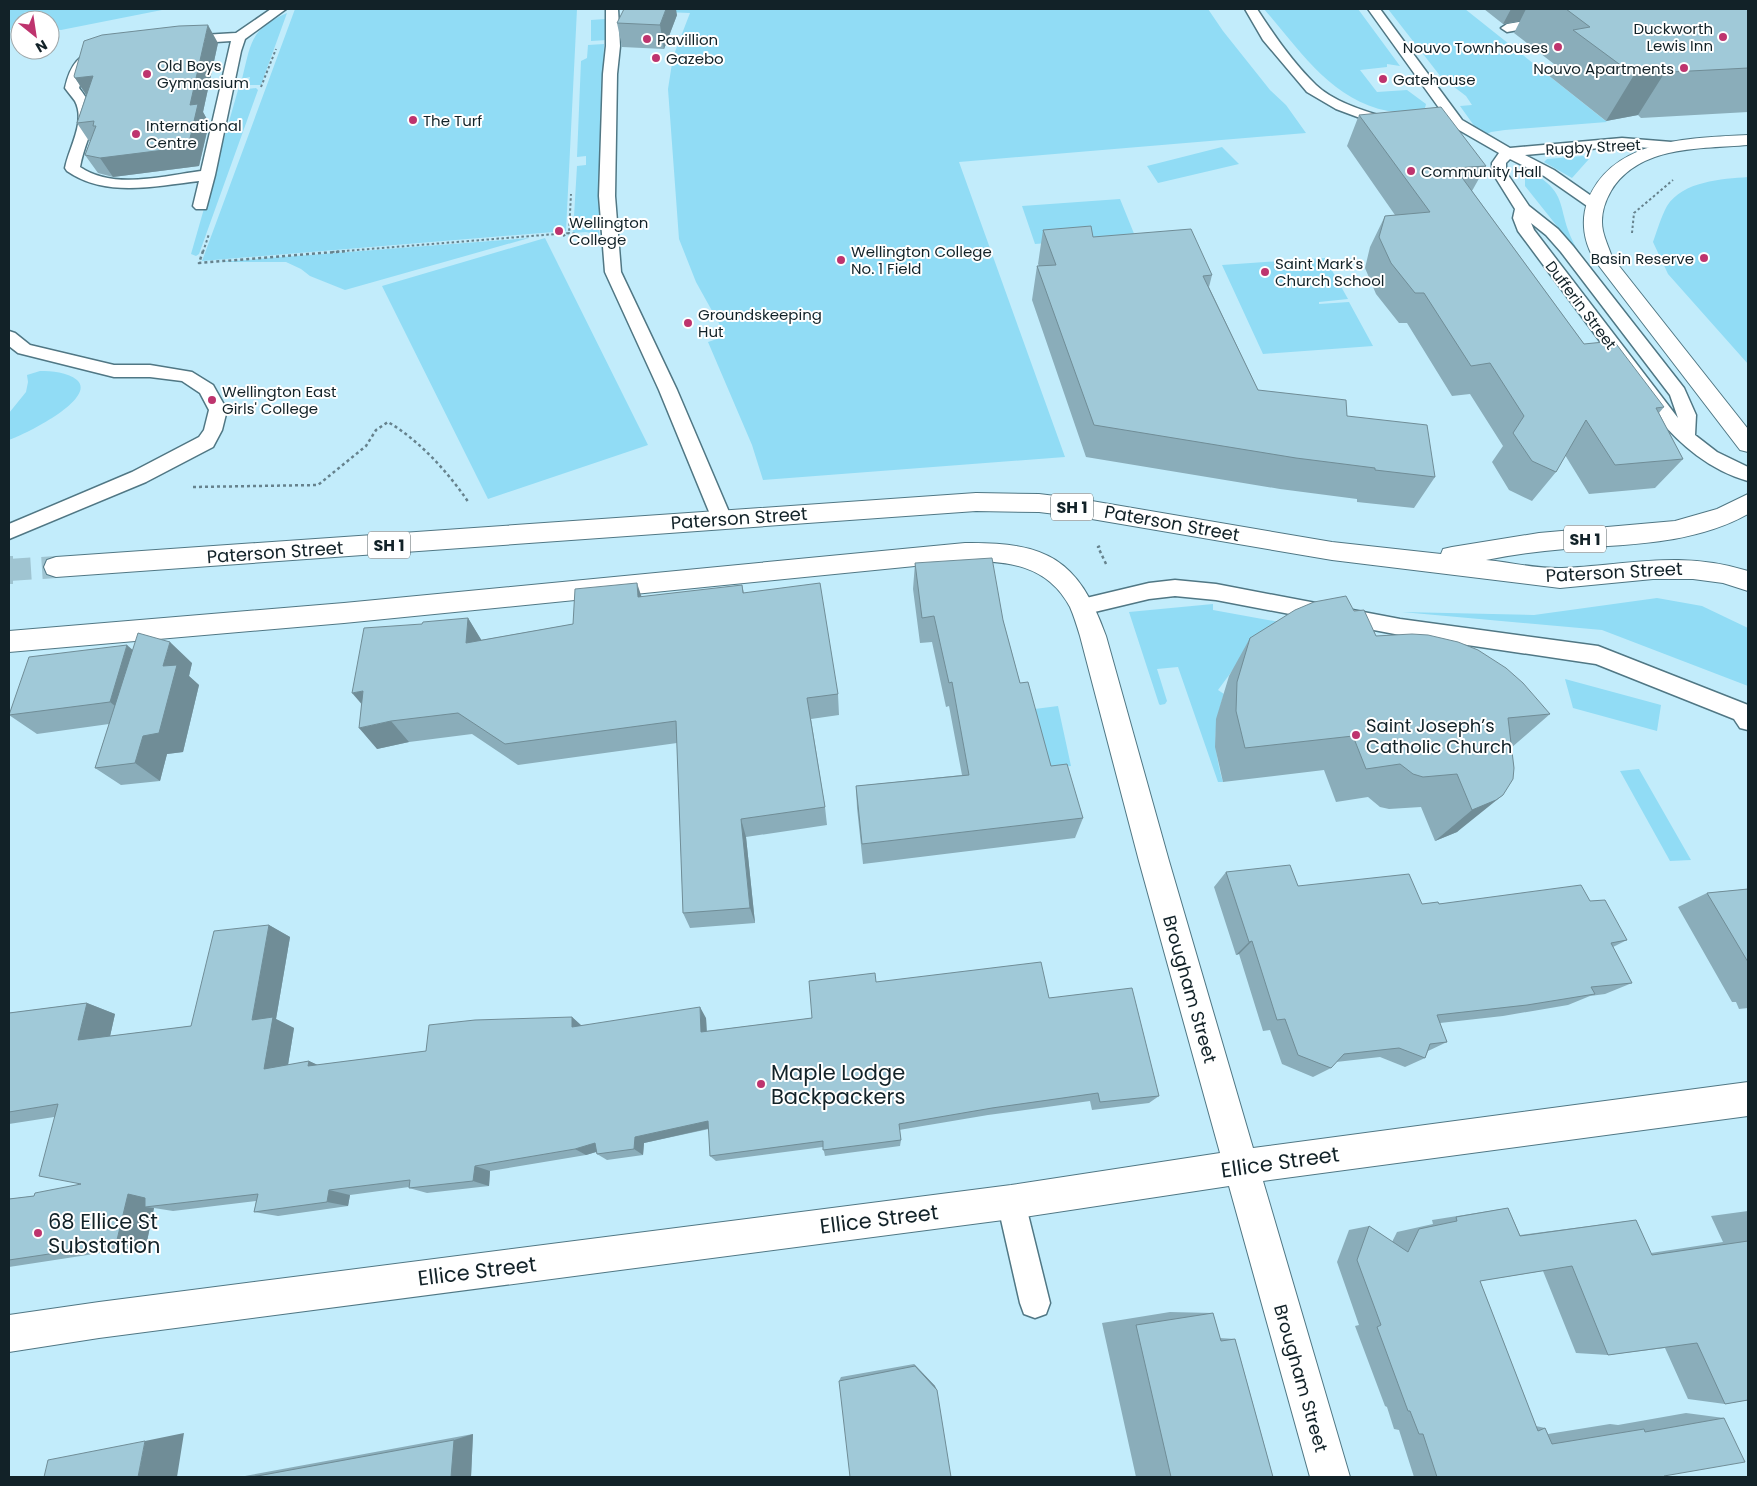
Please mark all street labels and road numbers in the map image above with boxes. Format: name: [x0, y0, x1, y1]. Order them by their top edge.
street label: Rugby Street: [1545, 134, 1641, 160]
street label: Dufferin Street: [1541, 256, 1621, 354]
road number: SH 1: [1051, 494, 1093, 520]
street label: Paterson Street: [1102, 499, 1242, 547]
street label: Paterson Street: [670, 501, 808, 535]
road number: SH 1: [1564, 526, 1606, 552]
road number: SH 1: [368, 532, 410, 558]
street label: Paterson Street: [206, 535, 344, 569]
street label: Paterson Street: [1545, 556, 1683, 588]
street label: Brougham Street: [1157, 912, 1223, 1066]
street label: Ellice Street: [1219, 1139, 1341, 1185]
street label: Ellice Street: [818, 1197, 940, 1241]
street label: Ellice Street: [416, 1249, 538, 1293]
street label: Brougham Street: [1268, 1301, 1334, 1455]

